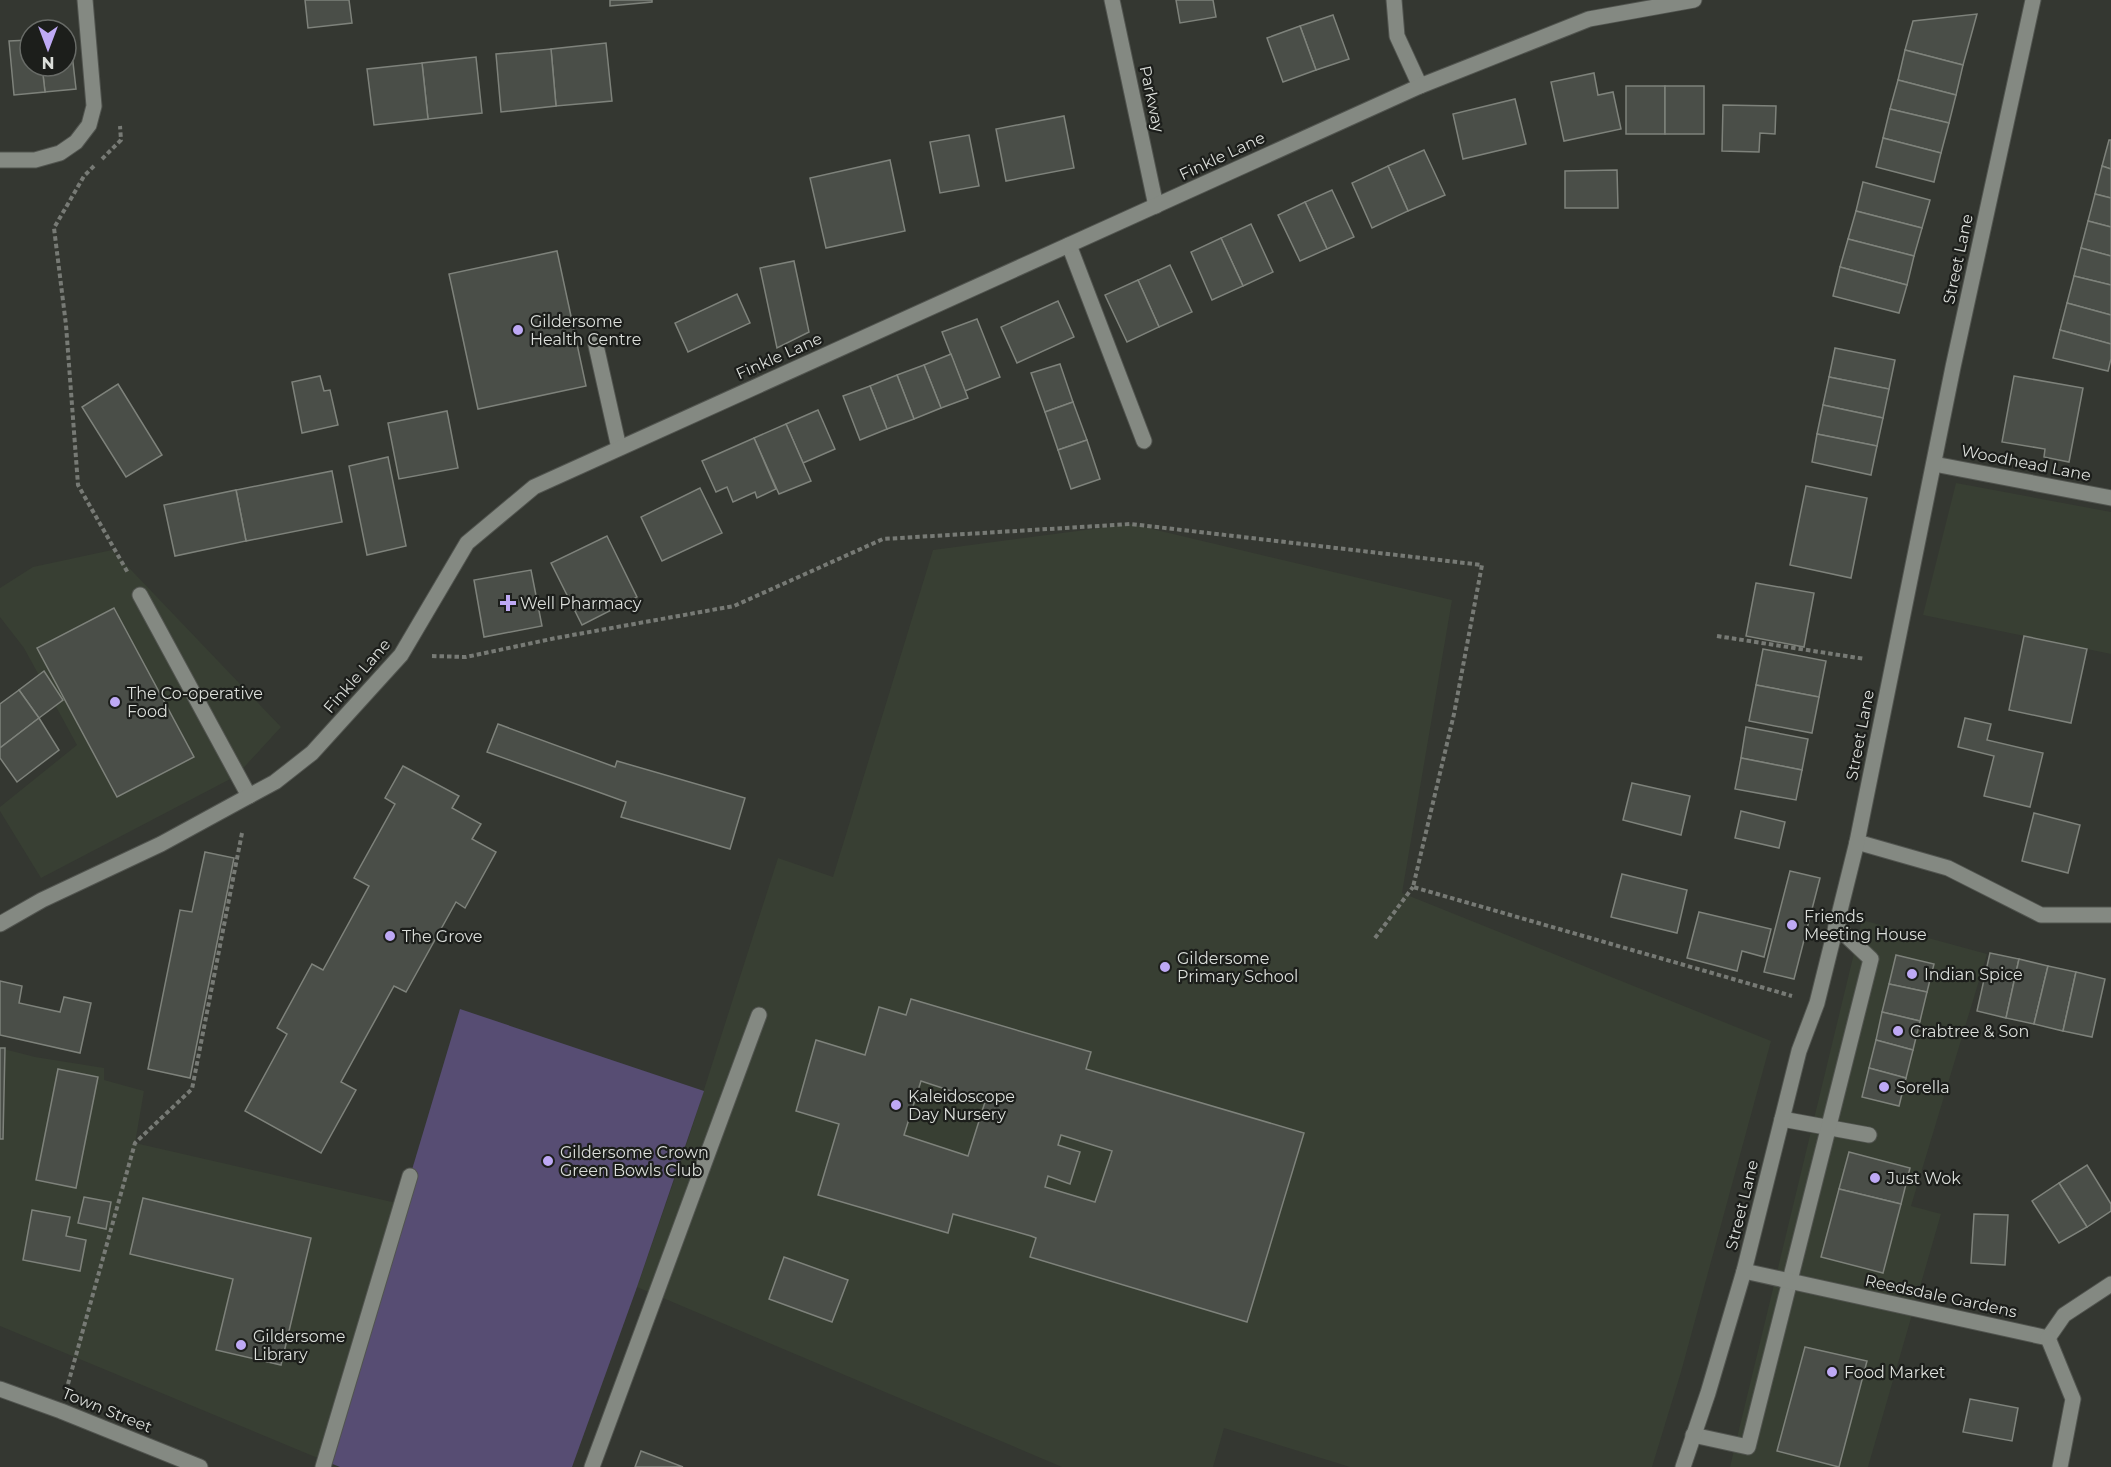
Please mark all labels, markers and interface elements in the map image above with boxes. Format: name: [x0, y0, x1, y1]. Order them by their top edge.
north arrow: [18, 18, 78, 78]
text: N: [42, 53, 54, 72]
street label: Parkway: [1136, 64, 1168, 134]
street label: Finkle Lane: [1176, 128, 1268, 184]
street label: Street Lane: [1939, 212, 1977, 306]
place label: Gildersome Health Centre: [530, 312, 641, 349]
marker: Gildersome Health Centre: [511, 323, 525, 337]
street label: Finkle Lane: [733, 329, 825, 383]
street label: Woodhead Lane: [1959, 441, 2093, 485]
place label: Well Pharmacy: [520, 594, 642, 613]
marker: Well Pharmacy: [501, 596, 515, 610]
street label: Finkle Lane: [320, 635, 394, 717]
place label: The Co-operative Food: [127, 684, 263, 721]
street label: Street Lane: [1842, 688, 1878, 782]
marker: The Co-operative Food: [108, 695, 122, 709]
place label: Friends Meeting House: [1804, 907, 1927, 944]
marker: Friends Meeting House: [1785, 918, 1799, 932]
place label: The Grove: [402, 927, 482, 946]
marker: The Grove: [383, 929, 397, 943]
place label: Gildersome Primary School: [1177, 949, 1298, 986]
marker: Gildersome Primary School: [1158, 960, 1172, 974]
place label: Indian Spice: [1924, 965, 2023, 984]
marker: Indian Spice: [1905, 967, 1919, 981]
place label: Crabtree & Son: [1910, 1022, 2029, 1041]
marker: Crabtree & Son: [1891, 1024, 1905, 1038]
place label: Sorella: [1896, 1078, 1950, 1097]
marker: Sorella: [1877, 1080, 1891, 1094]
place label: Kaleidoscope Day Nursery: [908, 1087, 1015, 1124]
marker: Kaleidoscope Day Nursery: [889, 1098, 903, 1112]
place label: Gildersome Crown Green Bowls Club: [560, 1143, 709, 1180]
marker: Gildersome Crown Green Bowls Club: [541, 1154, 555, 1168]
street label: Street Lane: [1722, 1158, 1762, 1252]
place label: Just Wok: [1886, 1169, 1961, 1188]
marker: Just Wok: [1868, 1171, 1882, 1185]
street label: Reedsdale Gardens: [1863, 1271, 2019, 1321]
place label: Gildersome Library: [253, 1327, 345, 1364]
marker: Gildersome Library: [234, 1338, 248, 1352]
place label: Food Market: [1844, 1363, 1946, 1382]
marker: Food Market: [1825, 1365, 1839, 1379]
street label: Town Street: [59, 1383, 155, 1437]

